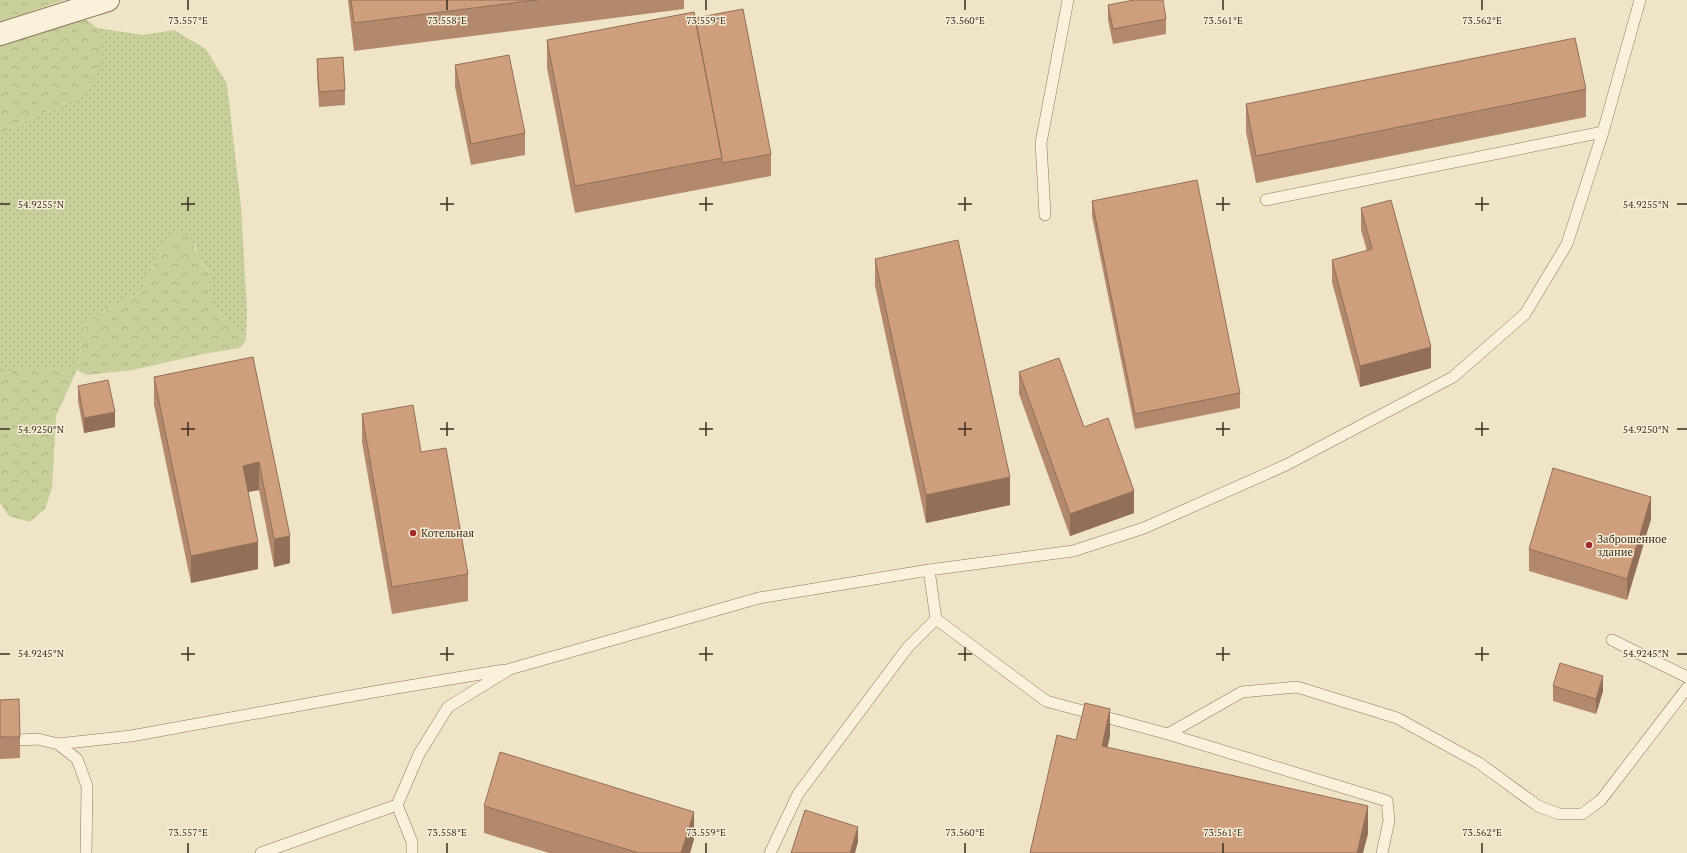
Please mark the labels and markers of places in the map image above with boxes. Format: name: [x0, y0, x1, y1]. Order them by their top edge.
place label: Котельная: [421, 526, 474, 540]
marker: Котельная: [408, 528, 418, 538]
place label: Заброшенное здание: [1597, 532, 1667, 559]
marker: Заброшенное здание: [1584, 540, 1594, 550]

